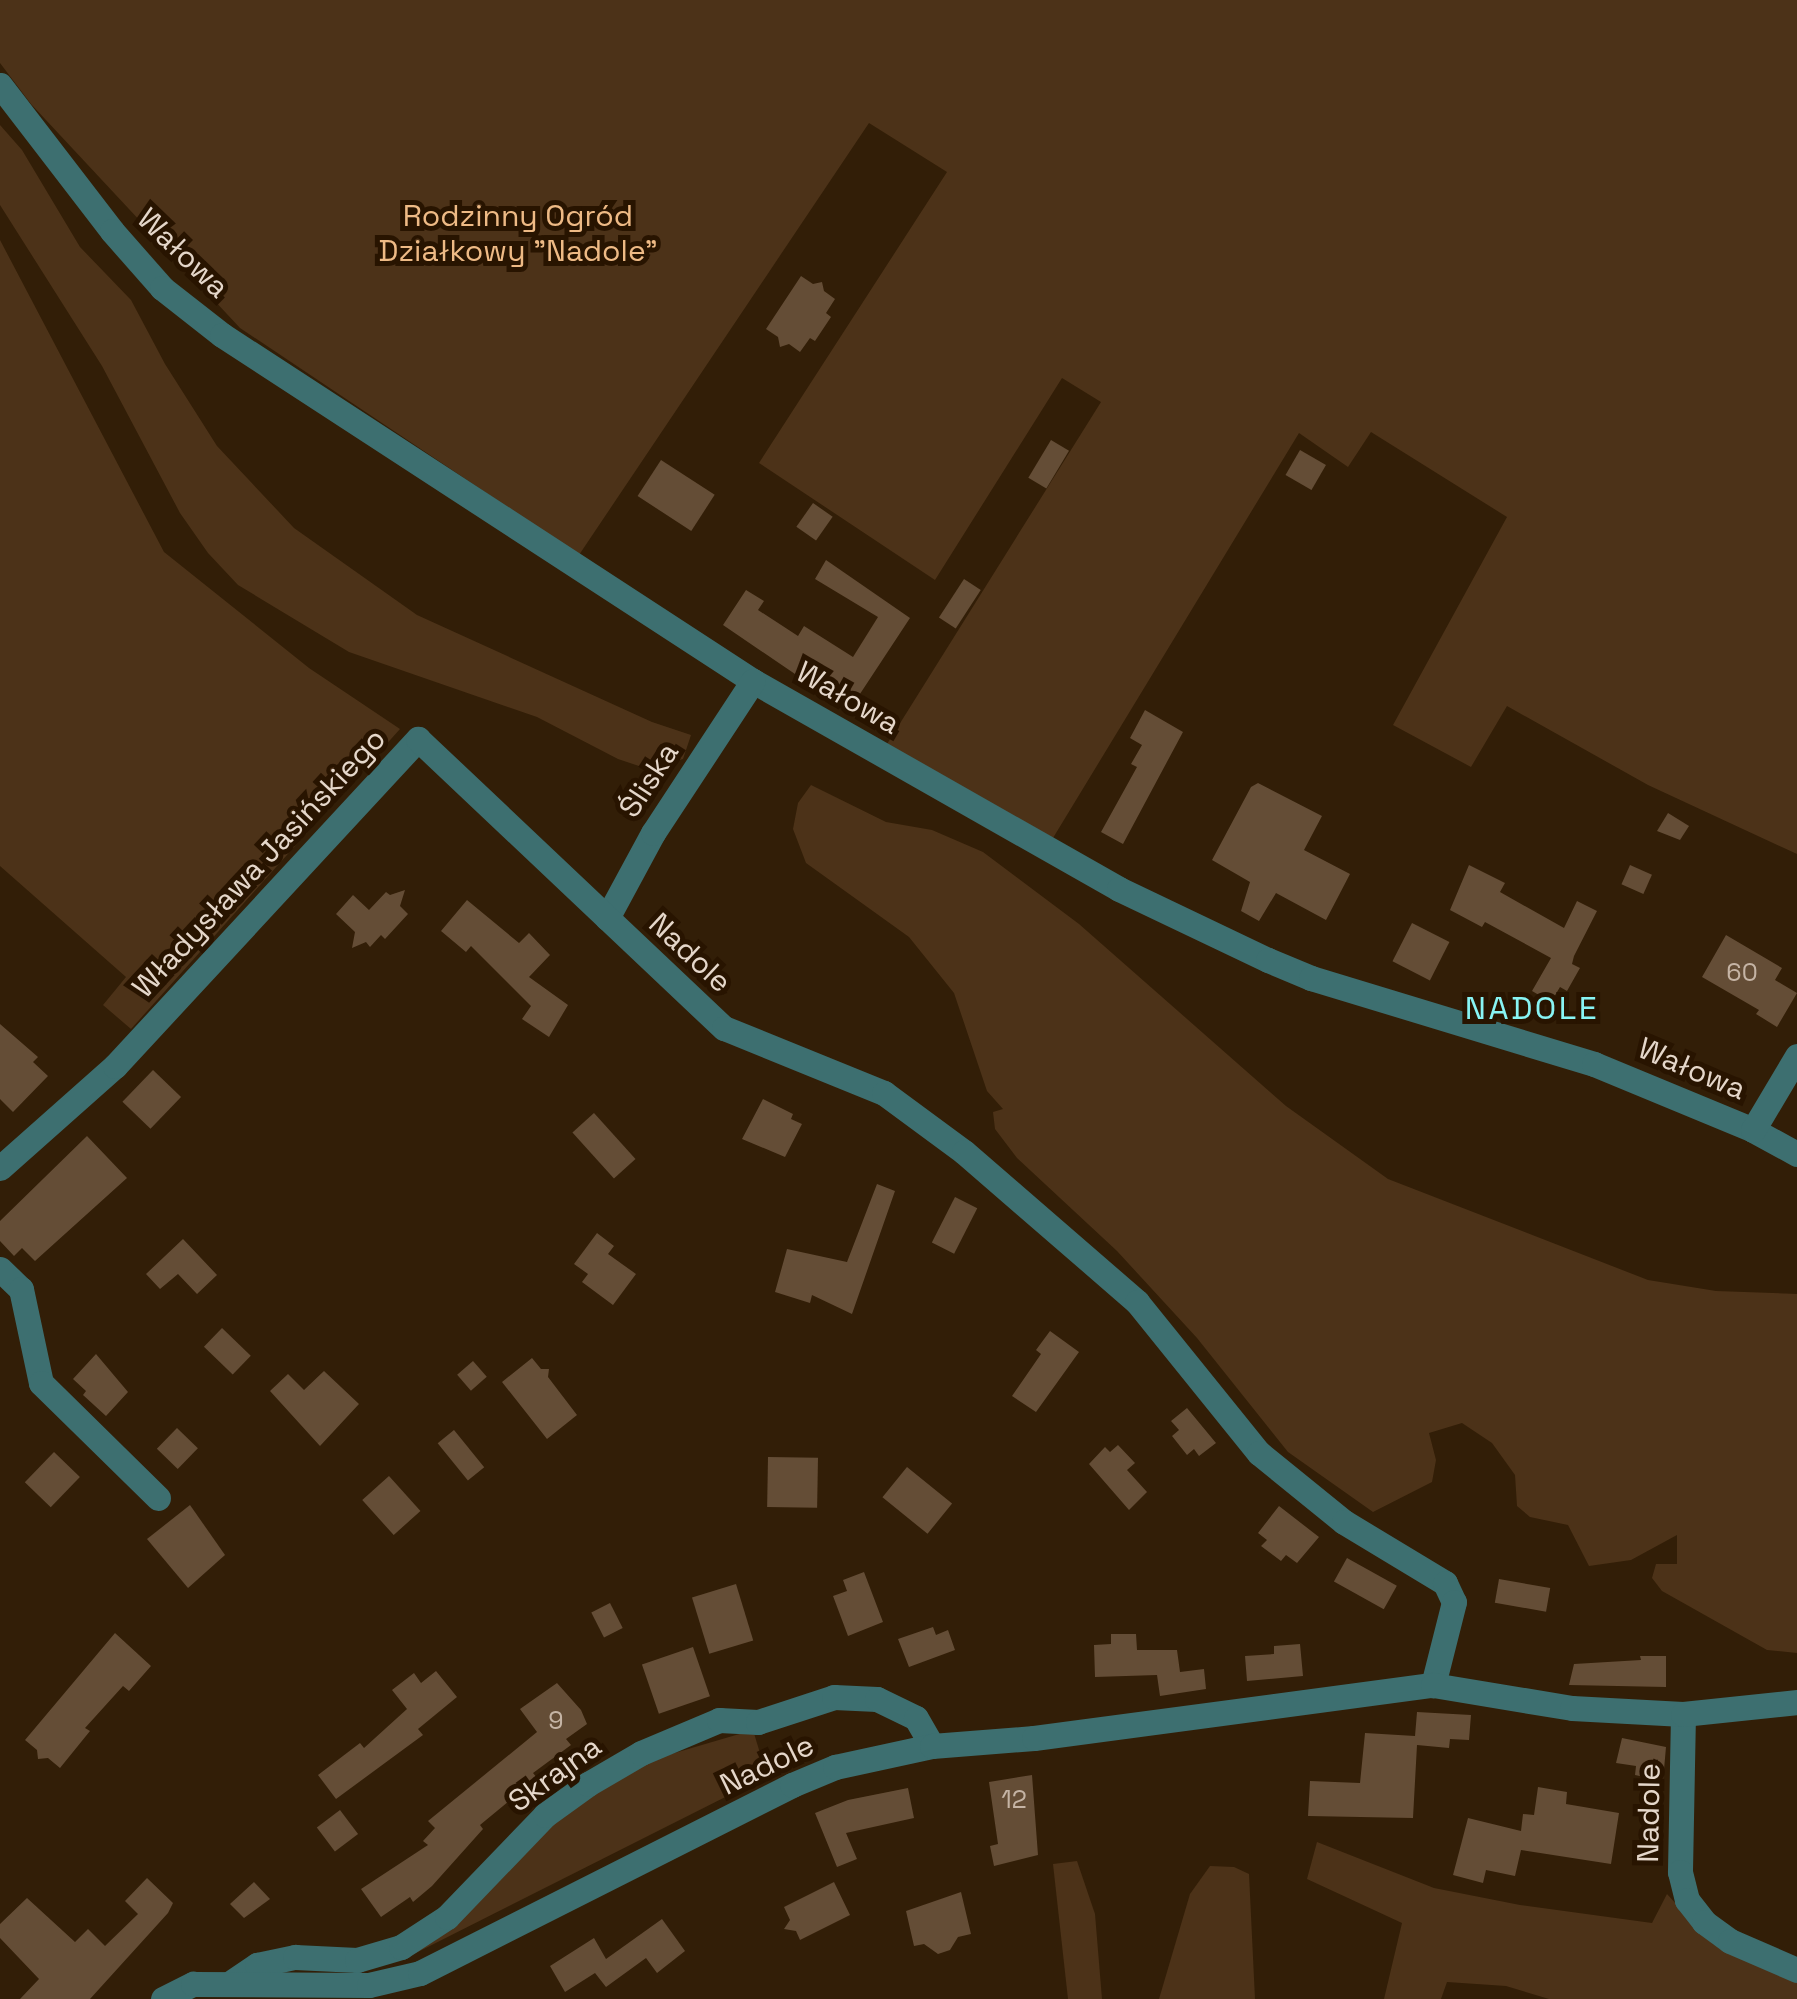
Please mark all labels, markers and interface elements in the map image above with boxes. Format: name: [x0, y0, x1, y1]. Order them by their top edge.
park label: Rodzinny Ogród Działkowy "Nadole": [379, 198, 657, 268]
street label: Wałowa: [130, 201, 236, 305]
street label: Wałowa: [790, 654, 906, 742]
street label: Władysława Jasińskiego: [125, 721, 393, 1005]
street label: Śliska: [612, 736, 686, 824]
street label: Nadole: [641, 906, 739, 1000]
house number: 60: [1726, 957, 1758, 987]
district label: NADOLE: [1465, 989, 1599, 1027]
street label: Wałowa: [1633, 1030, 1751, 1108]
house number: 9: [548, 1705, 564, 1735]
street label: Nadole: [714, 1727, 820, 1803]
street label: Skrajna: [502, 1728, 608, 1820]
street label: Nadole: [1630, 1763, 1668, 1863]
house number: 12: [1001, 1784, 1027, 1814]

